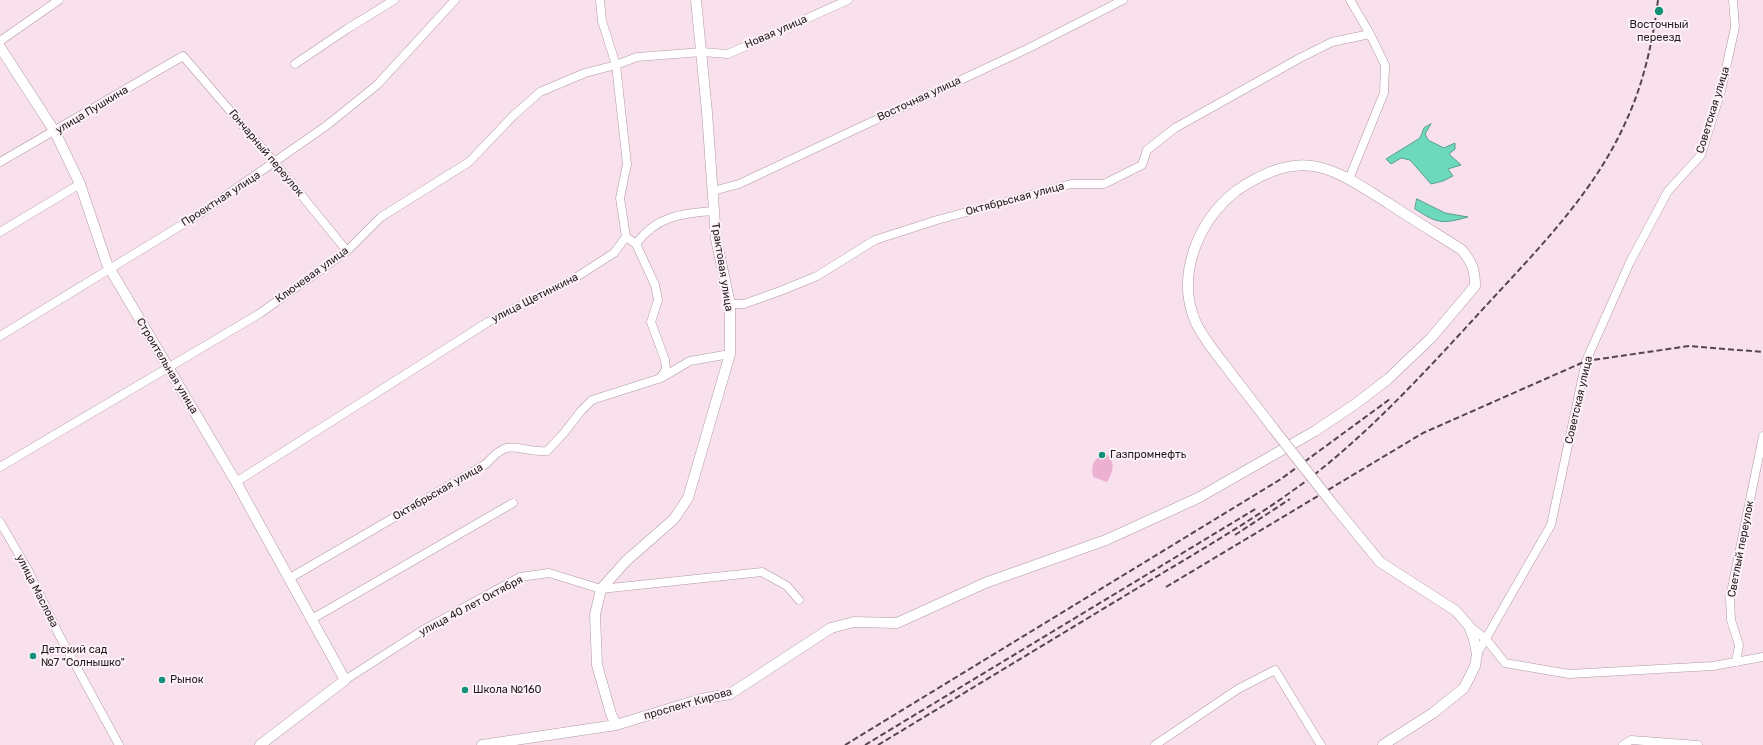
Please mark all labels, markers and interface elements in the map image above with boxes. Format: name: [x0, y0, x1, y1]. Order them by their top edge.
marker: Восточный переезд: [1653, 5, 1665, 17]
street label: Новая улица: [743, 12, 809, 52]
place label: Восточный переезд: [1630, 18, 1688, 44]
street label: Советская улица: [1694, 65, 1732, 155]
street label: Восточная улица: [875, 74, 963, 124]
street label: улица Пушкина: [53, 83, 131, 137]
street label: Гончарный переулок: [226, 107, 306, 199]
street label: Проектная улица: [179, 169, 263, 229]
street label: Октябрьская улица: [964, 179, 1066, 219]
street label: Трактовая улица: [708, 222, 736, 312]
street label: Ключевая улица: [273, 244, 351, 306]
street label: улица Щетинкина: [489, 270, 581, 326]
street label: Строительная улица: [133, 316, 201, 416]
street label: Советская улица: [1562, 355, 1596, 445]
place label: Газпромнефть: [1110, 448, 1186, 462]
marker: Газпромнефть: [1097, 450, 1107, 460]
street label: Октябрьская улица: [391, 461, 485, 523]
street label: Светлый переулок: [1725, 499, 1757, 599]
street label: улица Маслова: [13, 552, 61, 630]
street label: улица 40 лет Октября: [417, 573, 525, 639]
place label: Детский сад №7 "Солнышко": [41, 643, 125, 669]
marker: Детский сад №7 "Солнышко": [28, 651, 38, 661]
place label: Рынок: [170, 673, 204, 687]
marker: Рынок: [157, 675, 167, 685]
place label: Школа №160: [473, 683, 542, 697]
marker: Школа №160: [460, 685, 470, 695]
street label: проспект Кирова: [642, 685, 734, 723]

